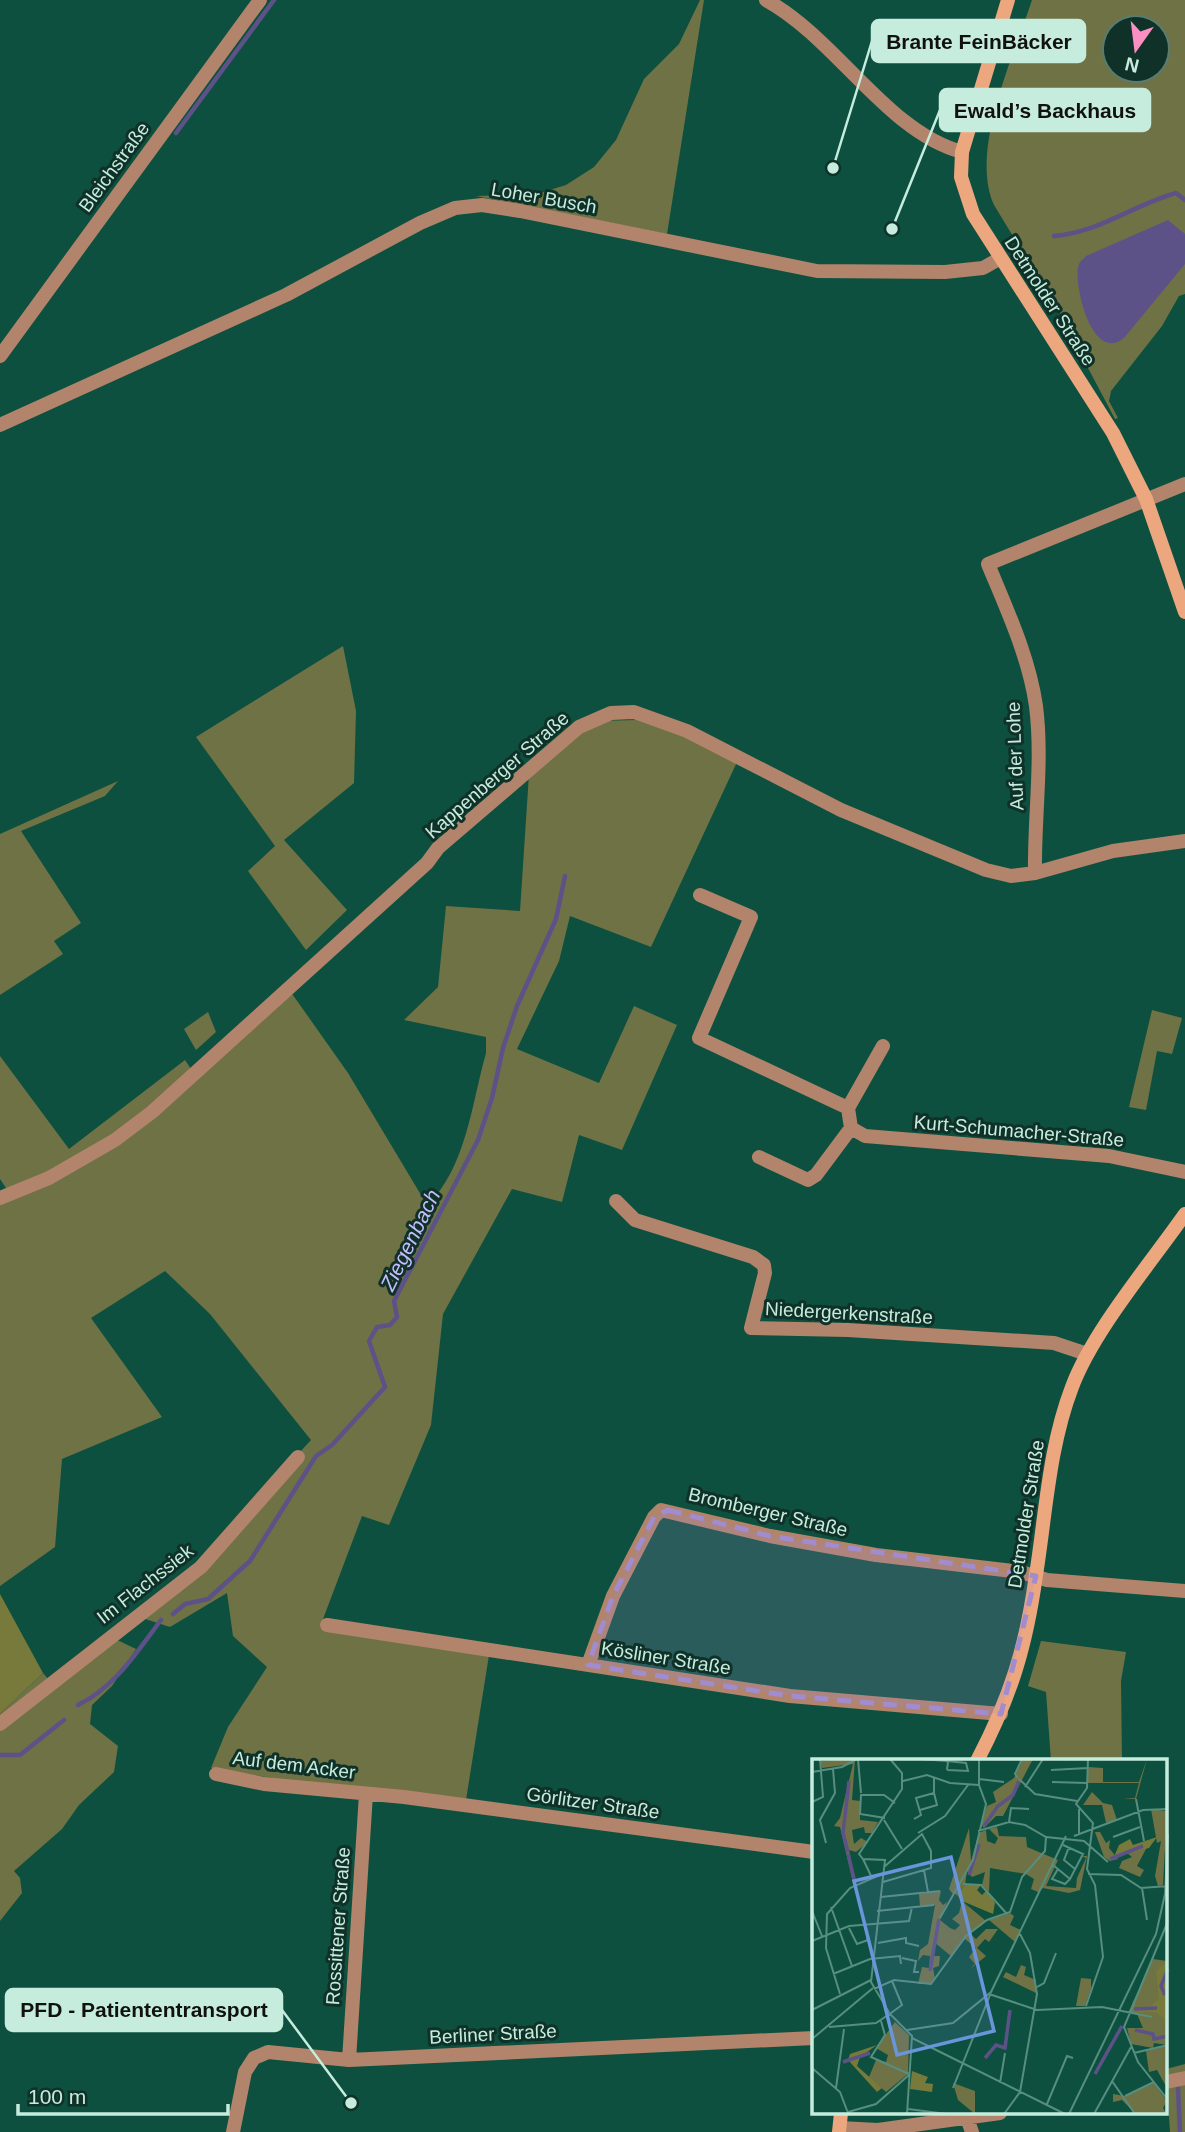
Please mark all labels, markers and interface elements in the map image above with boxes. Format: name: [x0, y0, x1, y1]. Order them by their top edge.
north arrow: [1101, 14, 1171, 84]
callout: Brante FeinBäcker: [872, 20, 1085, 62]
text: Brante FeinBäcker: [886, 30, 1072, 53]
text: N: [1123, 53, 1141, 77]
callout: Ewald’s Backhaus: [940, 89, 1150, 131]
text: Ewald’s Backhaus: [954, 99, 1136, 122]
street label: Bleichstraße: [74, 118, 154, 216]
street label: Loher Busch: [490, 178, 598, 218]
street label: Detmolder Straße: [1000, 232, 1100, 370]
street label: Auf der Lohe: [1003, 701, 1027, 811]
street label: Kappenberger Straße: [421, 707, 573, 843]
street label: Kurt-Schumacher-Straße: [913, 1111, 1125, 1151]
water label: Ziegenbach: [375, 1186, 444, 1295]
street label: Niedergerkenstraße: [765, 1298, 933, 1328]
street label: Detmolder Straße: [1004, 1438, 1048, 1590]
street label: Bromberger Straße: [686, 1483, 850, 1541]
street label: Im Flachssiek: [93, 1540, 198, 1628]
street label: Kösliner Straße: [600, 1637, 732, 1679]
street label: Auf dem Acker: [231, 1747, 357, 1783]
inset map: [812, 1759, 1168, 2114]
street label: Görlitzer Straße: [525, 1783, 661, 1823]
street label: Rossittener Straße: [322, 1846, 354, 2006]
callout: PFD - Patiententransport: [6, 1989, 282, 2031]
text: PFD - Patiententransport: [20, 1998, 268, 2021]
street label: Berliner Straße: [429, 2020, 557, 2048]
scale bar: [18, 2072, 228, 2116]
text: 100 m: [28, 2085, 86, 2108]

